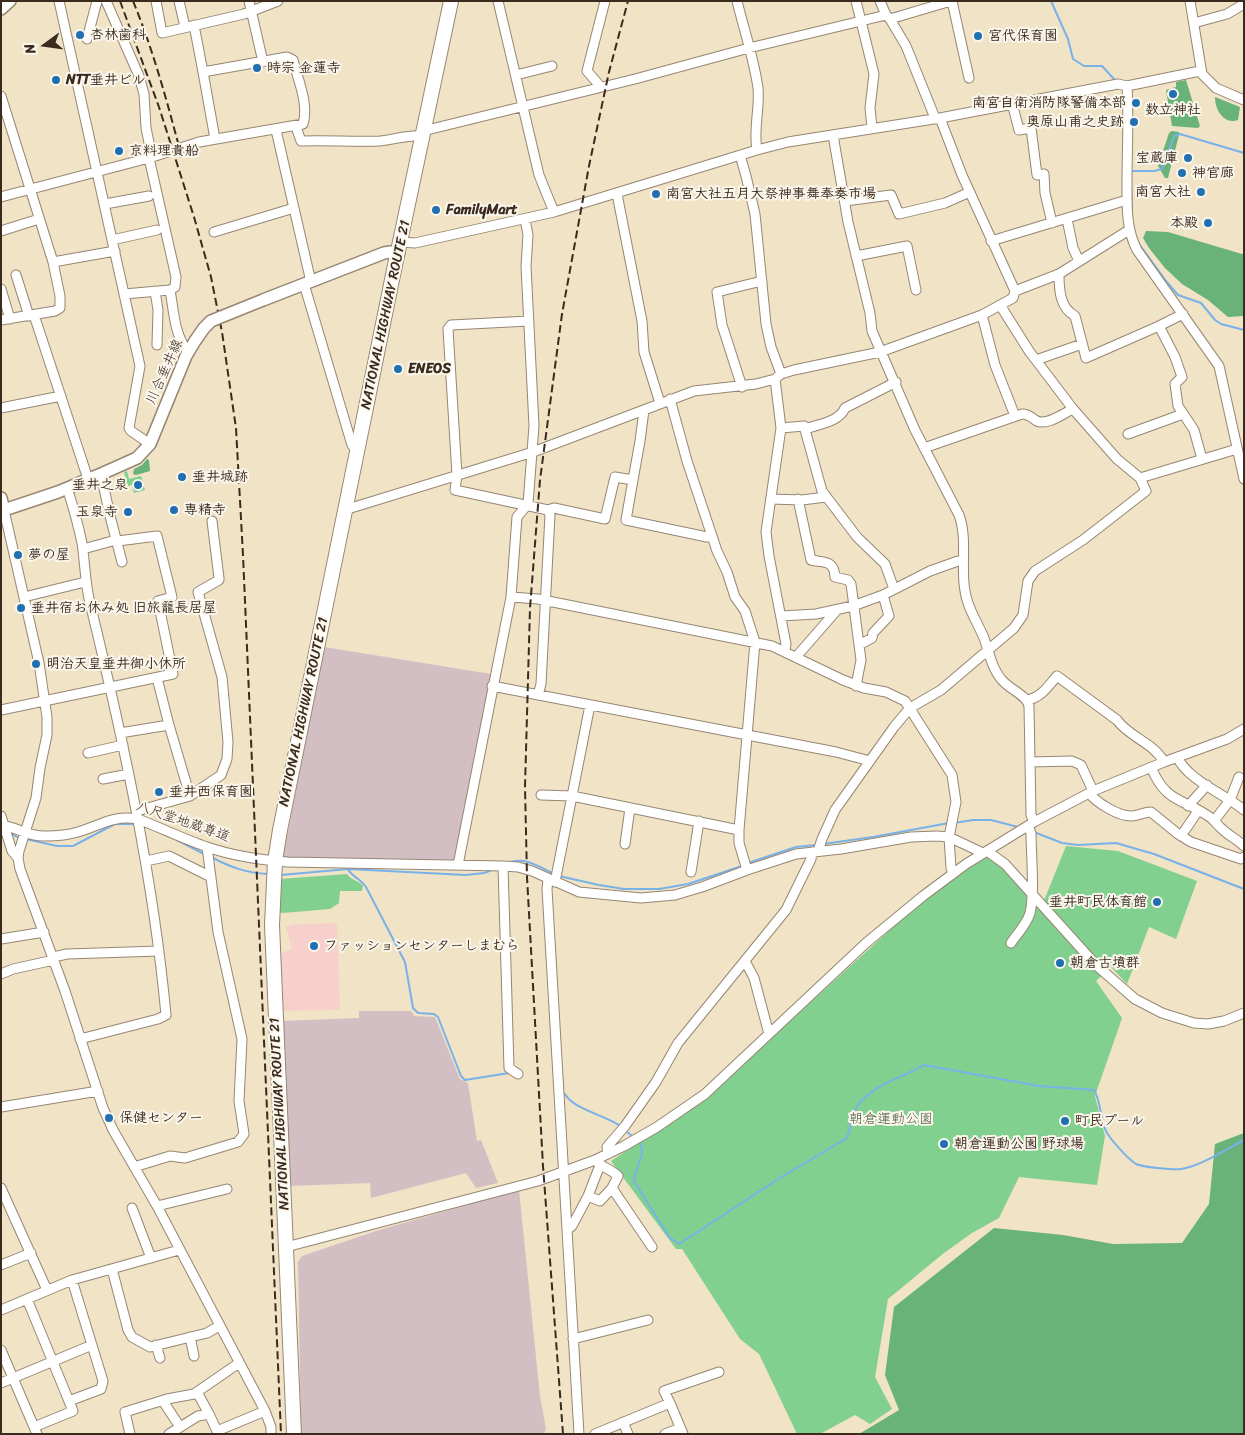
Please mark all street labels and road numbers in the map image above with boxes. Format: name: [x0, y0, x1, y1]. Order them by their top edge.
street label: NATIONAL HIGHWAY ROUTE 21: [358, 219, 414, 411]
street label: 川合垂井線: [143, 337, 187, 407]
street label: NATIONAL HIGHWAY ROUTE 21: [276, 616, 332, 808]
street label: 八尺堂地蔵尊道: [134, 798, 232, 846]
street label: NATIONAL HIGHWAY ROUTE 21: [267, 1017, 293, 1211]

